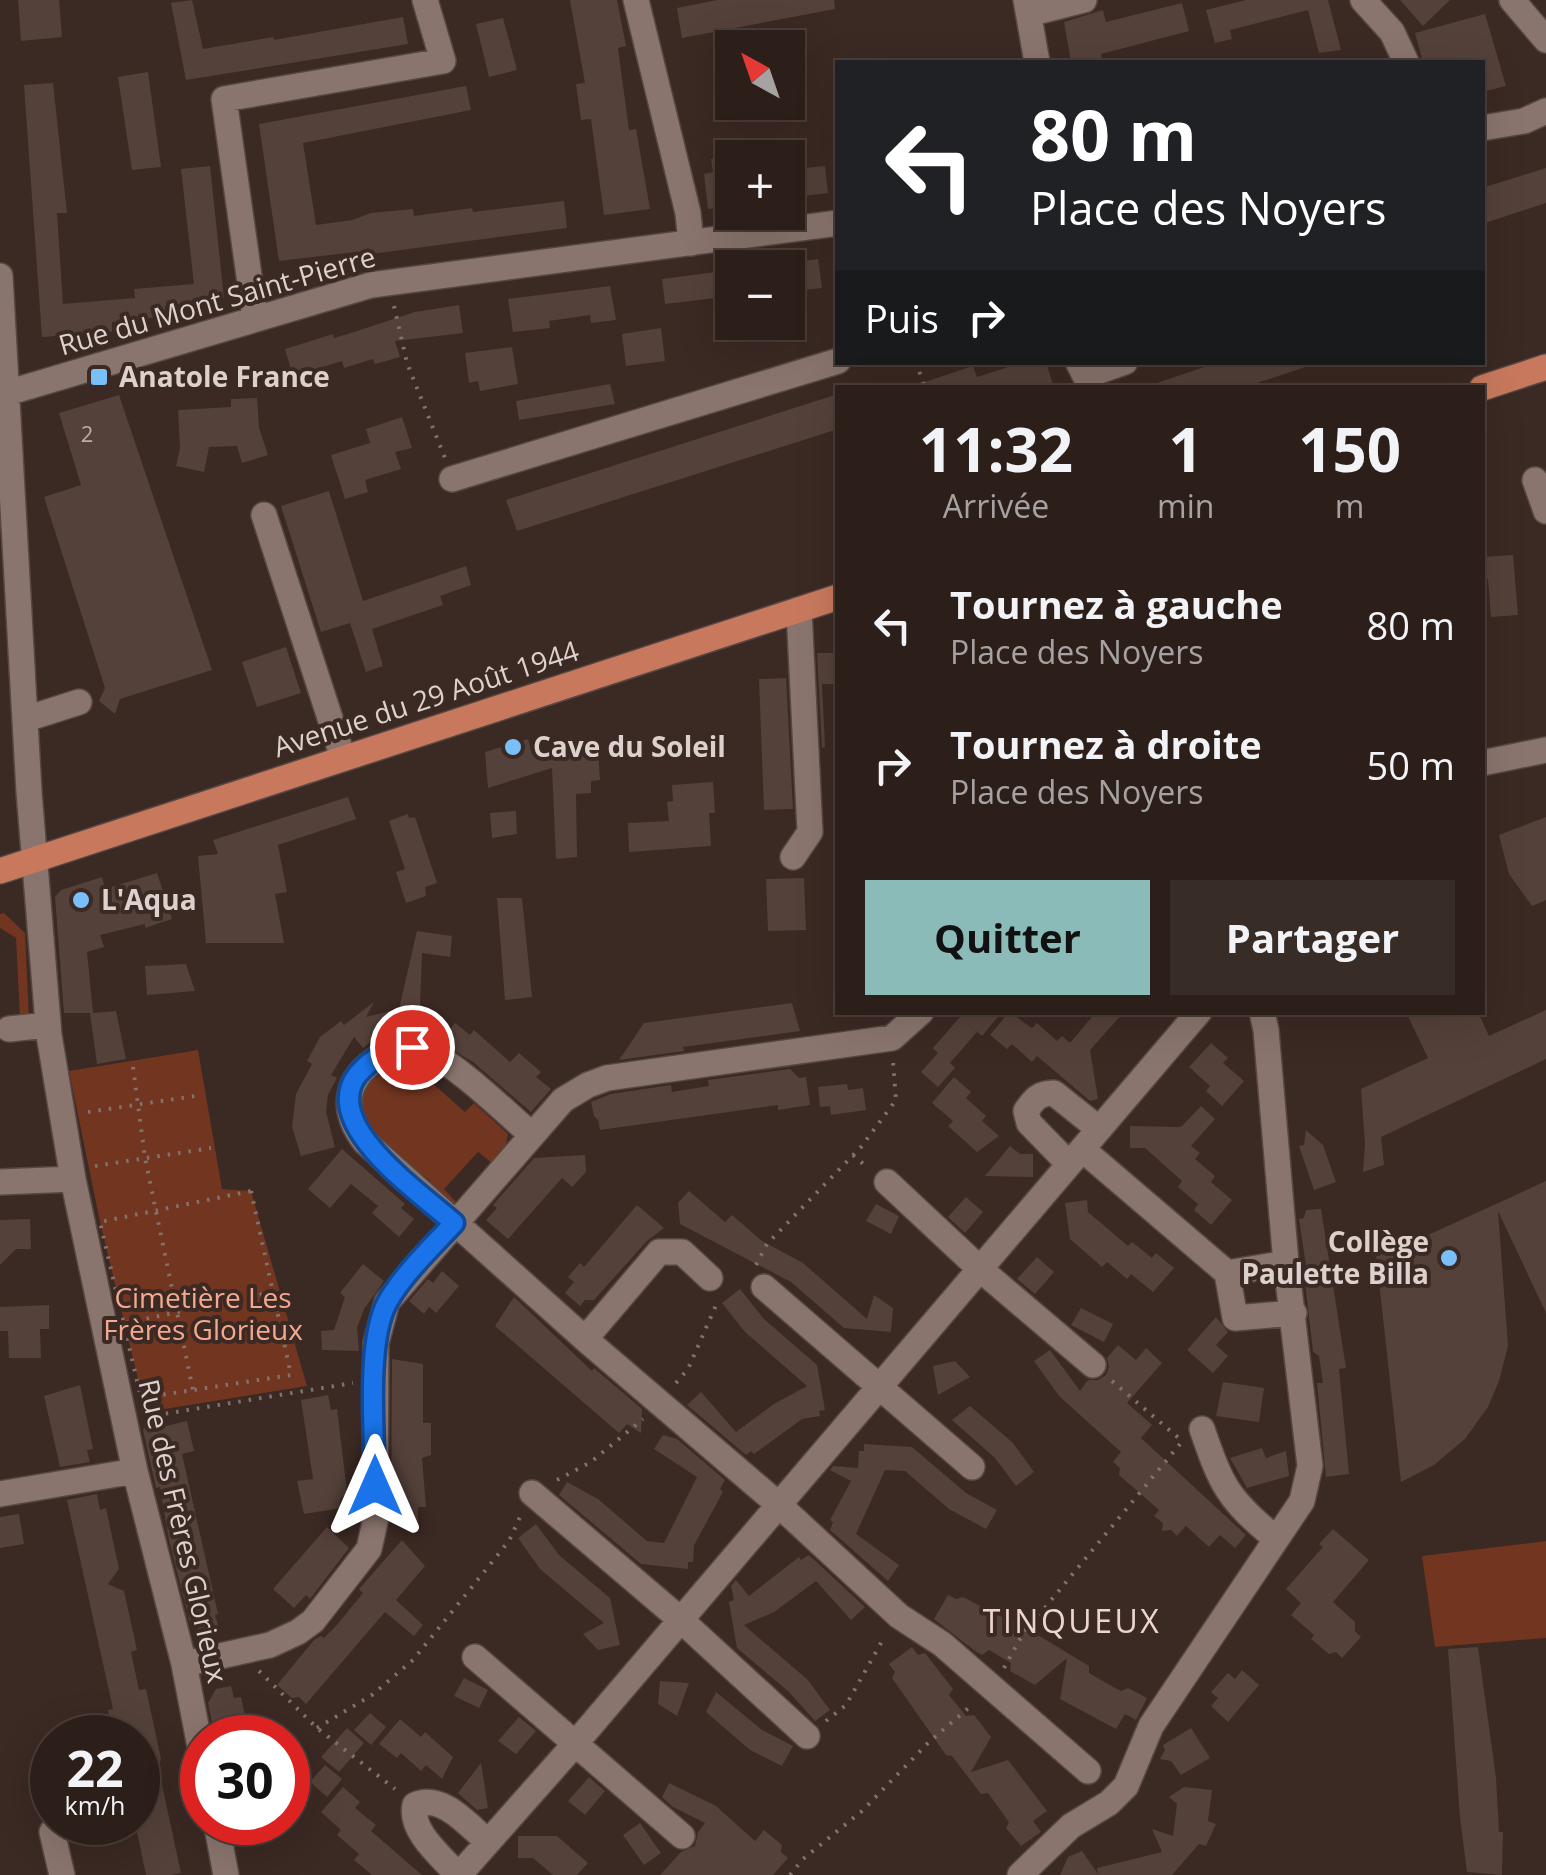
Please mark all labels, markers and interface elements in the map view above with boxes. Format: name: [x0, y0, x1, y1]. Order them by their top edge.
north arrow: [715, 30, 805, 120]
map controls: [715, 30, 805, 340]
text: 80 m: [1030, 86, 1197, 182]
icon: left: [865, 100, 995, 230]
button: +: [715, 140, 805, 230]
text: Place des Noyers: [1030, 177, 1386, 238]
street label: Rue du Mont Saint-Pierre: [54, 237, 380, 363]
button: −: [715, 250, 805, 340]
icon: right: [959, 290, 1014, 345]
text: Puis: [865, 292, 939, 344]
place label: Anatole France: [119, 357, 330, 395]
marker: Anatole France: [88, 366, 110, 388]
text: 11:32: [919, 408, 1073, 490]
text: 1: [1169, 408, 1203, 490]
text: 150: [1298, 408, 1401, 490]
house number: 2: [81, 418, 93, 448]
text: Arrivée: [943, 484, 1049, 527]
text: min: [1157, 484, 1214, 527]
text: m: [1335, 484, 1364, 527]
text: Tournez à gauche: [950, 578, 1283, 630]
icon: left: [865, 598, 920, 653]
text: 80 m: [1366, 599, 1455, 651]
text: Place des Noyers: [950, 630, 1204, 673]
street label: Avenue du 29 Août 1944: [268, 631, 583, 765]
text: Tournez à droite: [950, 718, 1262, 770]
place label: Cave du Soleil: [533, 727, 726, 765]
marker: Cave du Soleil: [502, 736, 524, 758]
icon: right: [865, 738, 920, 793]
text: 50 m: [1366, 739, 1455, 791]
text: Place des Noyers: [950, 770, 1204, 813]
place label: L'Aqua: [101, 880, 197, 918]
button: Quitter: [865, 880, 1150, 995]
button: Partager: [1170, 880, 1455, 995]
marker: L'Aqua: [70, 889, 92, 911]
pin: [370, 1005, 455, 1090]
icon: arrive: [385, 1020, 440, 1075]
place label: Collège Paulette Billa: [1242, 1222, 1429, 1292]
marker: Collège Paulette Billa: [1438, 1247, 1460, 1269]
park label: Cimetière Les Frères Glorieux: [103, 1278, 303, 1348]
street label: Rue des Frères Glorieux: [131, 1375, 238, 1687]
position arrow: [323, 1434, 427, 1538]
district label: TINQUEUX: [983, 1599, 1161, 1642]
speed limit sign: 30: [180, 1715, 310, 1845]
text: 22: [66, 1734, 124, 1802]
text: km/h: [65, 1788, 125, 1822]

